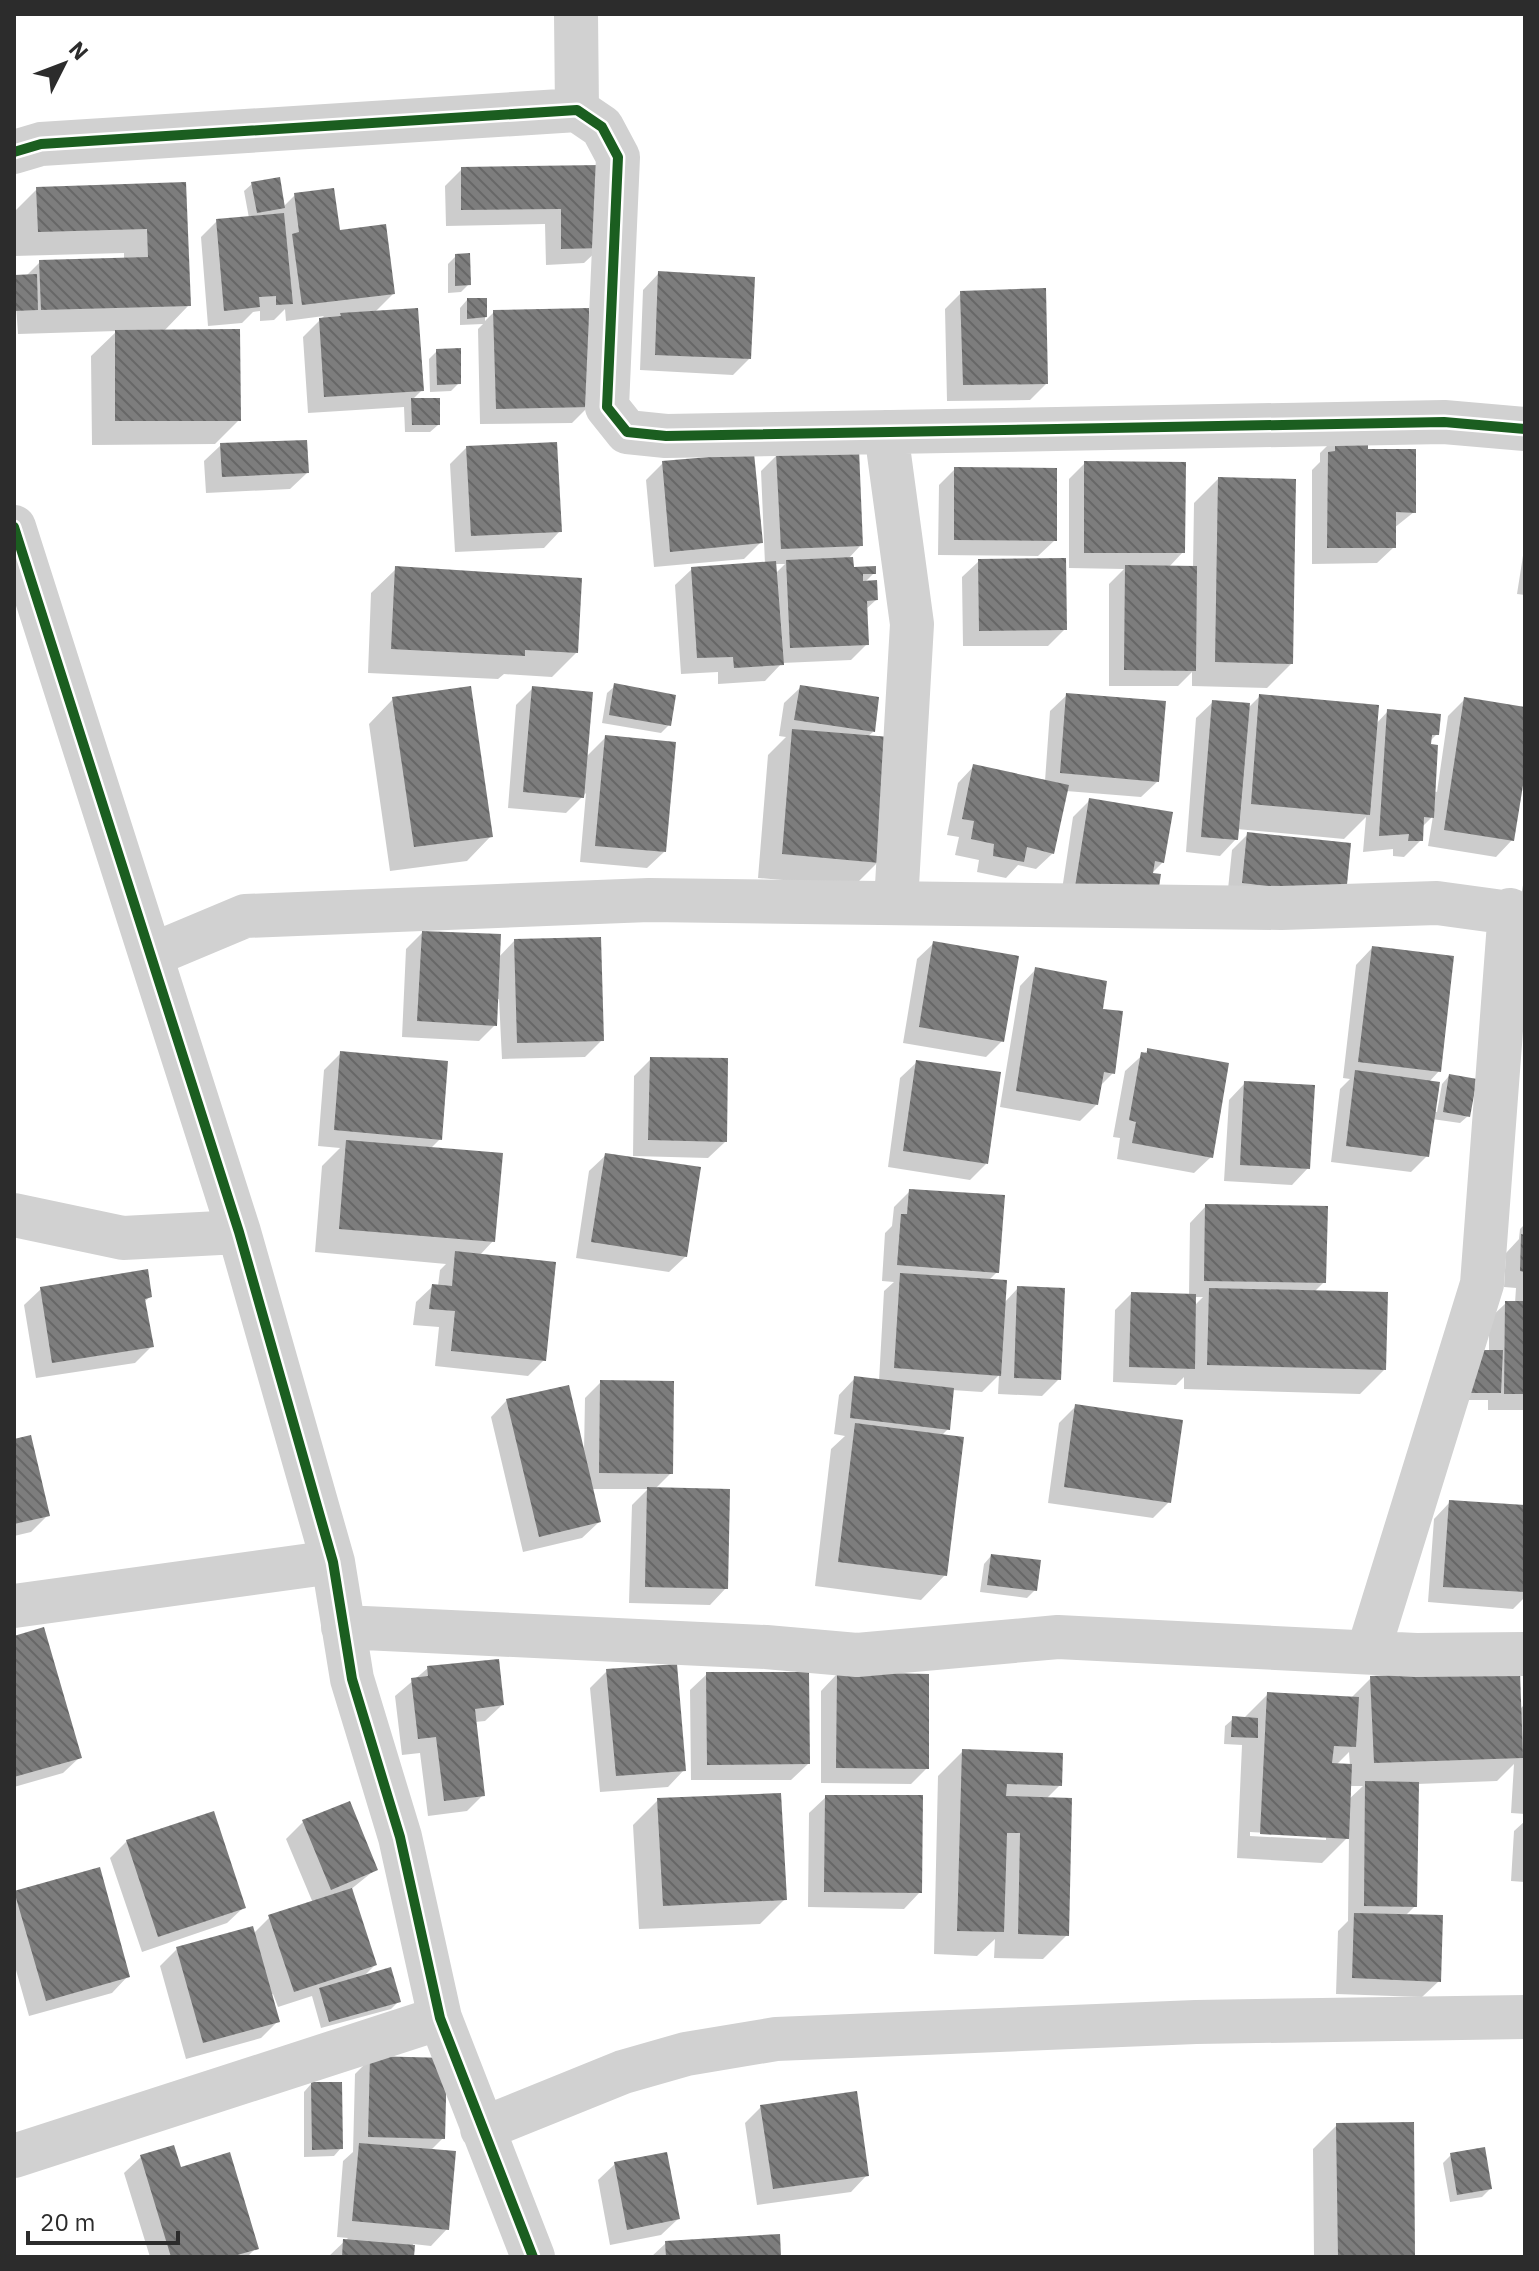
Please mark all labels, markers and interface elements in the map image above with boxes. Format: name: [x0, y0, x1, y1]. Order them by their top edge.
north arrow: [24, 24, 104, 104]
text: N: [63, 35, 95, 66]
scale bar: [28, 2195, 178, 2245]
text: 20 m: [40, 2206, 95, 2238]

